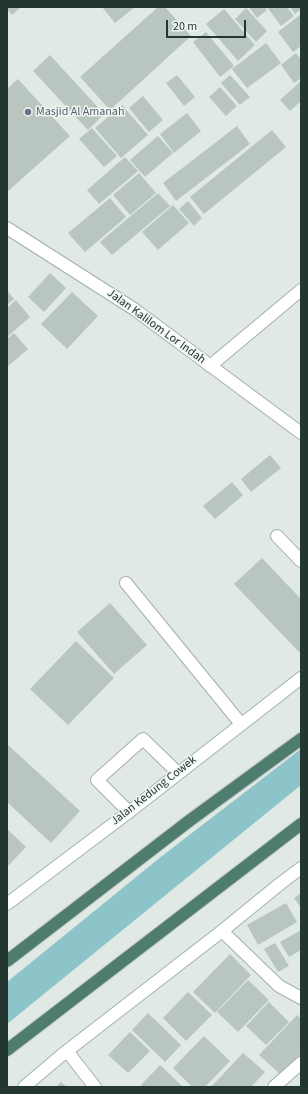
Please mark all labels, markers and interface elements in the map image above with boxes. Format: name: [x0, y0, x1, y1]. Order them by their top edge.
scale bar: [168, 12, 248, 38]
text: 20 m: [173, 18, 197, 35]
place label: Masjid Al Amanah: [36, 105, 124, 119]
marker: Masjid Al Amanah: [23, 107, 33, 117]
street label: Jalan Kalilom Lor Indah: [104, 286, 208, 368]
street label: Jalan Kedung Cowek: [108, 753, 200, 829]

